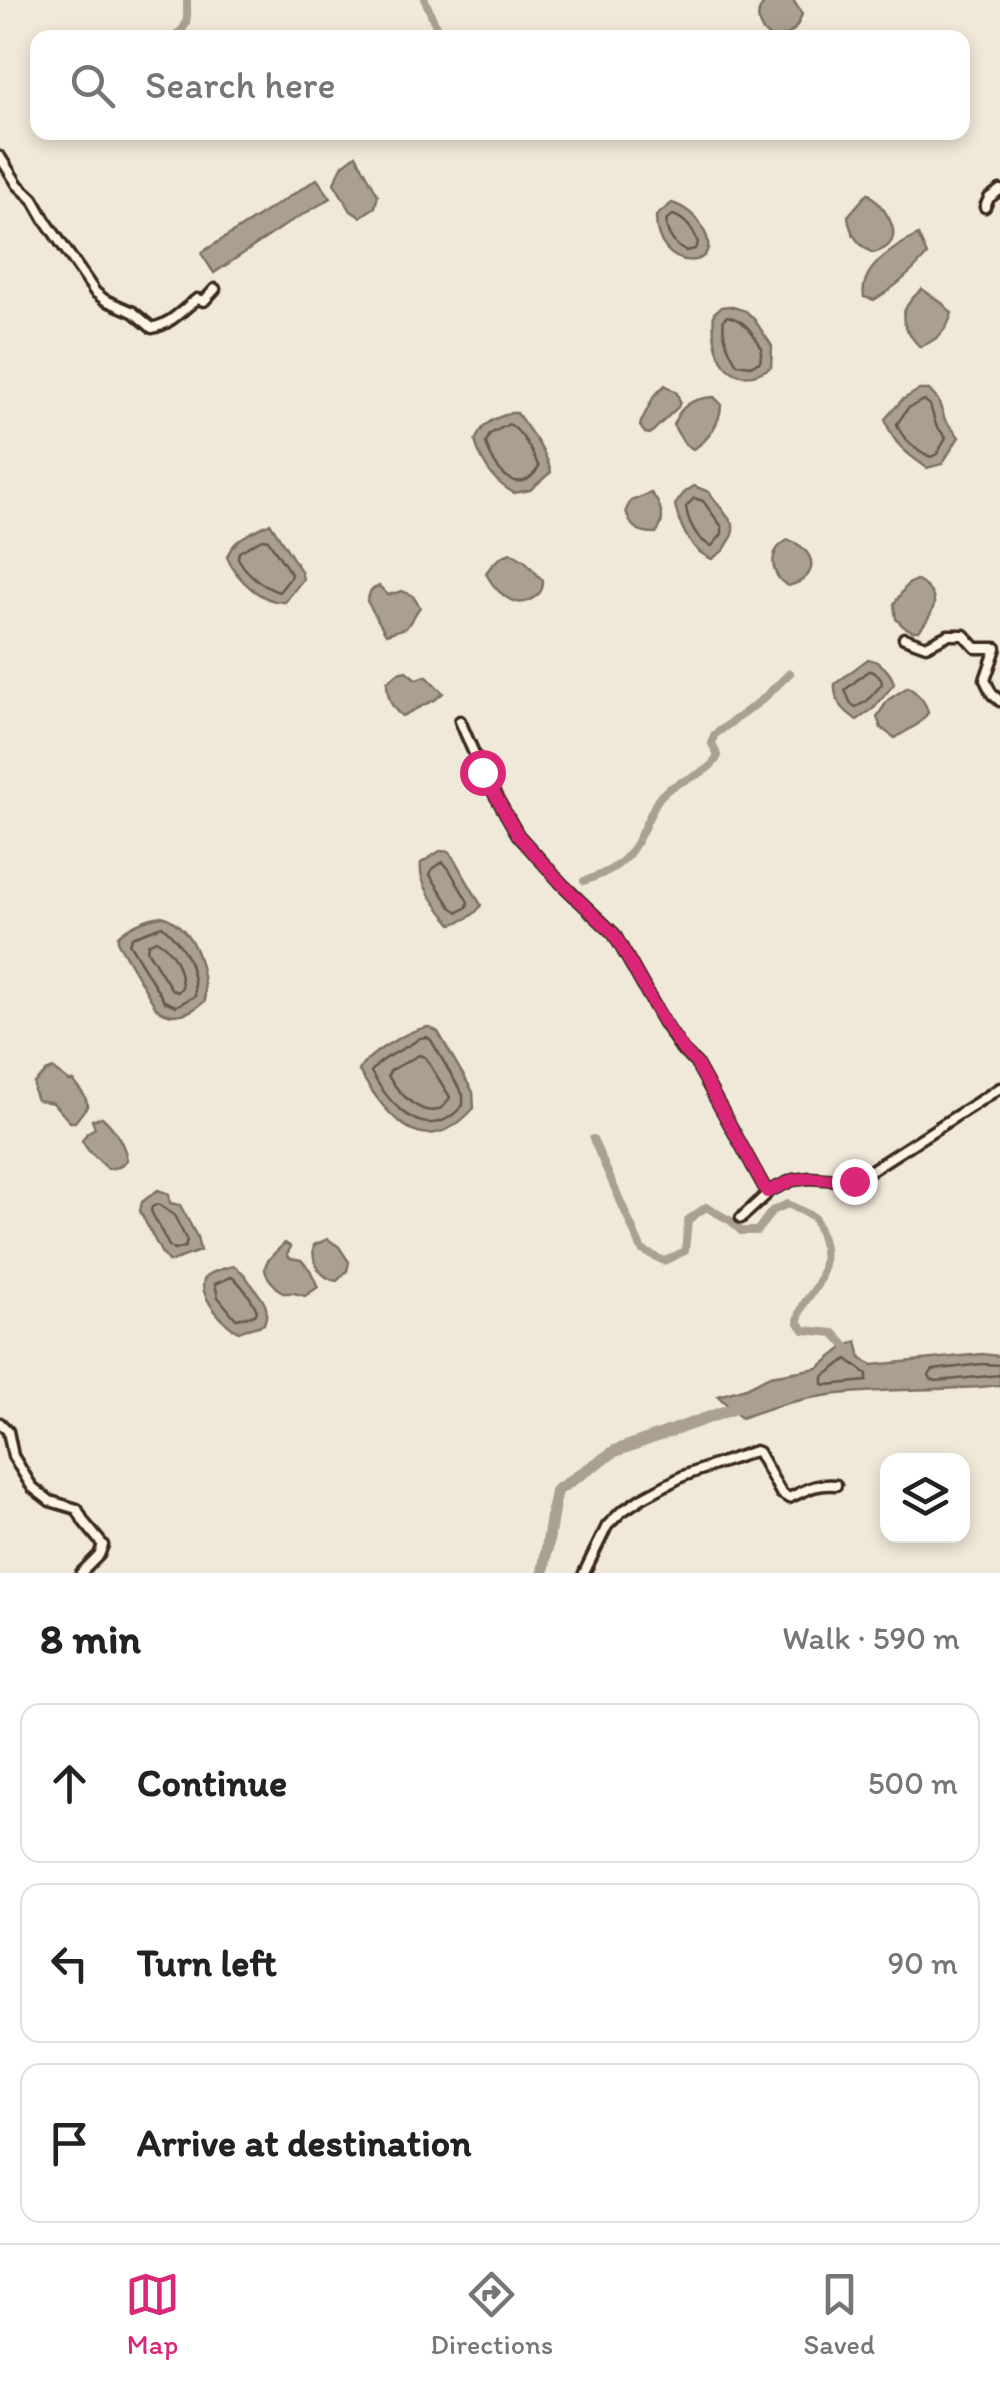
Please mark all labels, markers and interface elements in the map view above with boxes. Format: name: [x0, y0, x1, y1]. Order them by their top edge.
search box: [30, 30, 970, 140]
icon: search: [65, 58, 120, 113]
text: Search here: [145, 62, 336, 108]
route start: [460, 750, 506, 796]
route end: [832, 1159, 878, 1205]
map controls: [880, 1453, 970, 1543]
button: layers: [880, 1453, 970, 1543]
text: 8 min: [40, 1613, 141, 1664]
text: Walk · 590 m: [782, 1619, 960, 1657]
icon: ahead: [42, 1756, 97, 1811]
text: Continue: [137, 1760, 287, 1806]
text: 500 m: [868, 1764, 958, 1802]
icon: left: [42, 1936, 97, 1991]
text: Turn left: [137, 1940, 277, 1986]
text: 90 m: [887, 1944, 958, 1982]
icon: arrive: [42, 2116, 97, 2171]
text: Arrive at destination: [137, 2120, 472, 2166]
tab: Map: [125, 2267, 180, 2361]
tab: Directions: [430, 2267, 553, 2361]
tab: Saved: [803, 2267, 875, 2361]

